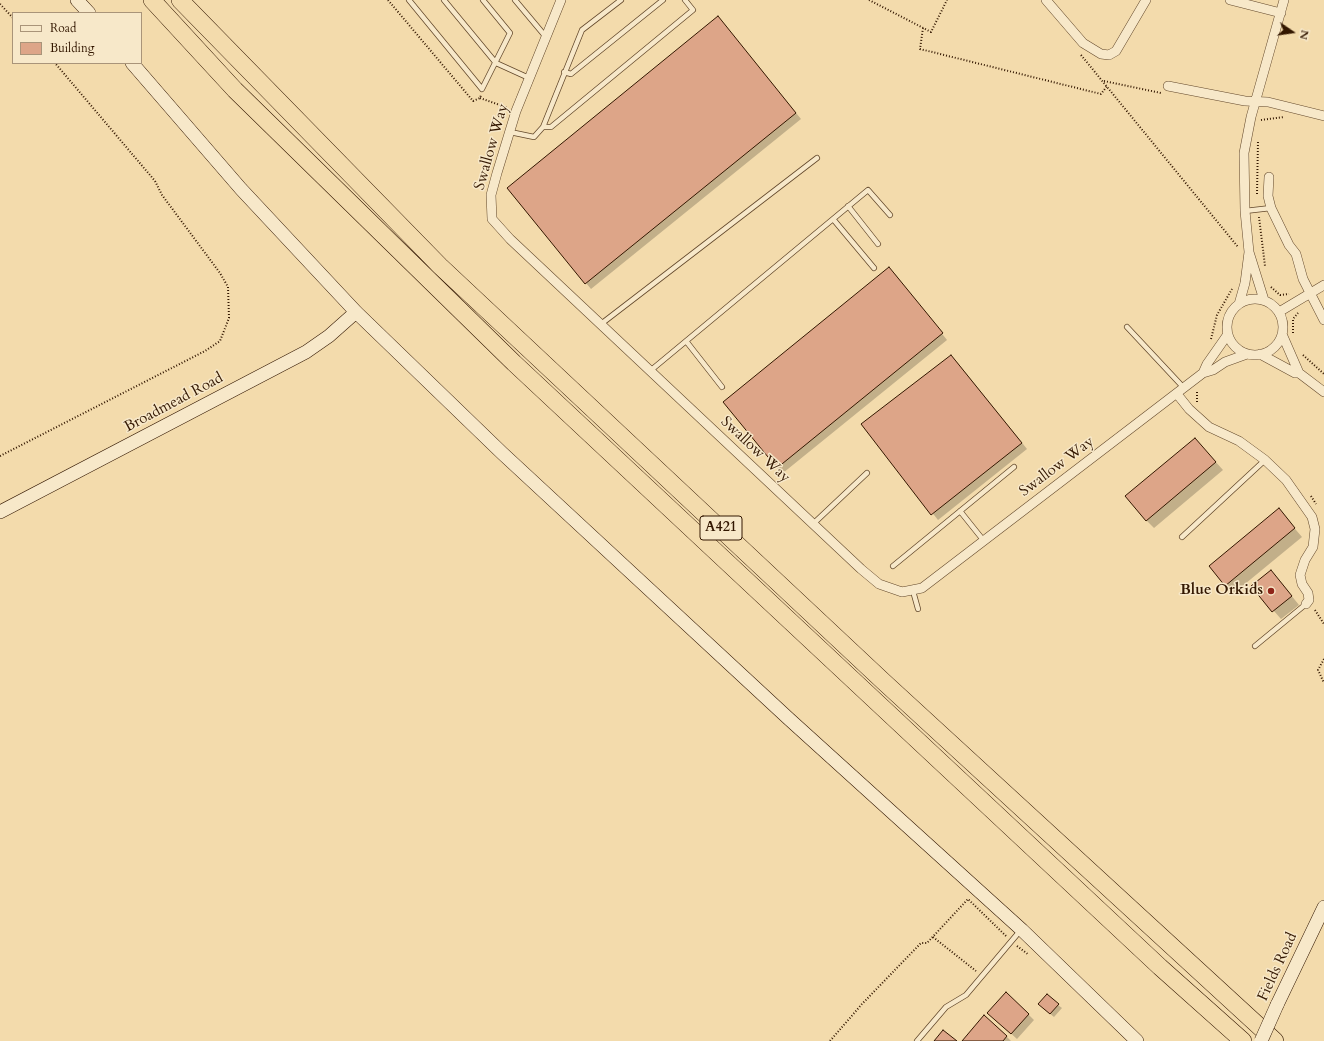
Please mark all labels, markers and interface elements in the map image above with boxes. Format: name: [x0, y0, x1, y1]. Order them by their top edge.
legend: [12, 12, 142, 64]
north arrow: [1272, 12, 1312, 52]
text: Road: [50, 20, 76, 36]
text: N: [1296, 28, 1313, 41]
text: Building: [50, 40, 94, 56]
street label: Swallow Way: [471, 102, 513, 192]
street label: Broadmead Road: [122, 369, 226, 437]
street label: Swallow Way: [716, 413, 794, 487]
street label: Swallow Way: [1016, 433, 1098, 501]
road number: A421: [700, 516, 742, 540]
place label: Blue Orkids: [1180, 582, 1263, 600]
marker: Blue Orkids: [1266, 586, 1276, 596]
street label: Fields Road: [1254, 930, 1302, 1004]

